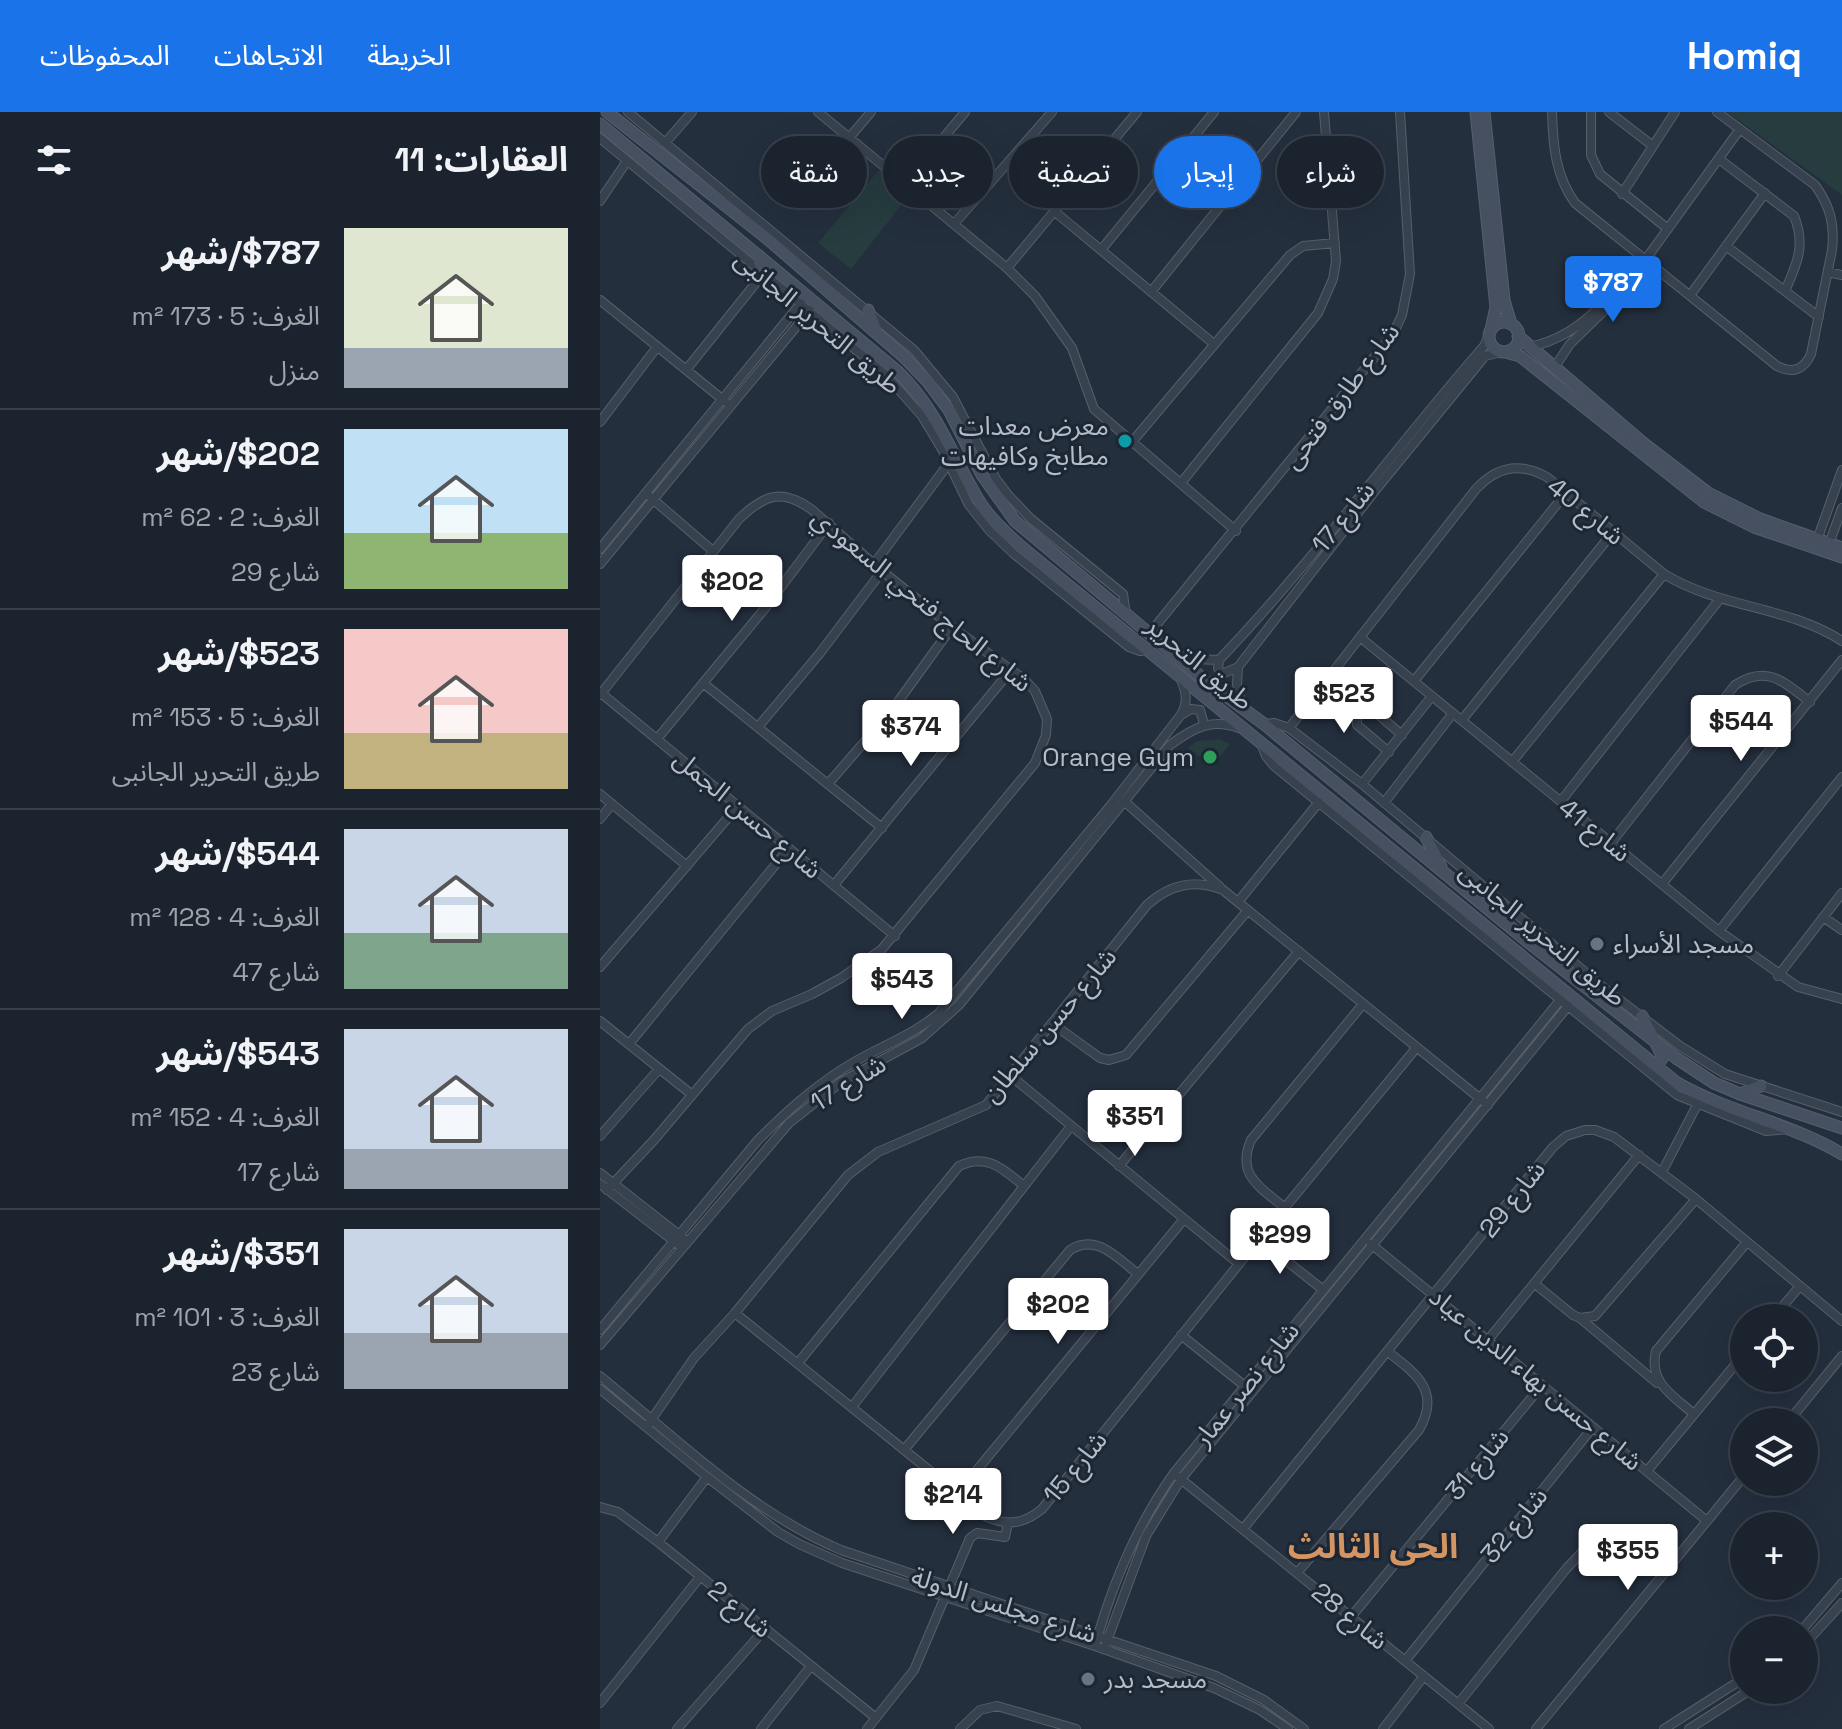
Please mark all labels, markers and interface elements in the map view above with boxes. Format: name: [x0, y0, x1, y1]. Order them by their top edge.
text: Homiq: [1687, 32, 1802, 80]
text: المحفوظات: [40, 37, 170, 73]
text: الاتجاهات: [214, 37, 323, 73]
text: الخريطة: [367, 37, 451, 73]
chip: شقة: [761, 136, 867, 208]
chip: جديد: [883, 136, 993, 208]
chip: تصفية: [1009, 136, 1138, 208]
chip: إيجار: [1154, 136, 1261, 208]
chip: شراء: [1277, 136, 1384, 208]
icon: filters: [32, 138, 76, 182]
text: العقارات: 11: [394, 138, 568, 181]
text: $787/شهر: [161, 231, 320, 274]
street label: طريق التحرير الجانبى: [727, 242, 909, 402]
pin: $787: [1566, 256, 1660, 324]
icon: home: [408, 260, 504, 356]
text: $787: [1583, 265, 1643, 299]
text: الغرف: 5 · 173 m²: [132, 299, 320, 333]
street label: شارع طارق فتحى: [1275, 316, 1409, 477]
text: منزل: [269, 354, 320, 388]
place label: معرض معدات مطابخ وكافيهات: [941, 409, 1109, 476]
text: $202/شهر: [157, 432, 320, 475]
marker: معرض معدات مطابخ وكافيهات: [1116, 432, 1134, 450]
icon: home: [408, 461, 504, 557]
street label: شارع 40: [1539, 469, 1632, 554]
street label: شارع 17: [1304, 474, 1384, 561]
text: الغرف: 2 · 62 m²: [141, 500, 320, 534]
street label: شارع الحاج فتحي السعودي: [803, 500, 1039, 702]
text: شارع 29: [231, 555, 320, 589]
pin: $202: [685, 555, 779, 623]
text: $202: [700, 564, 764, 598]
street label: طريق التحرير: [1139, 608, 1260, 718]
text: $523/شهر: [158, 632, 320, 675]
icon: home: [408, 661, 504, 757]
pin: $523: [1297, 667, 1391, 735]
text: $523: [1313, 676, 1375, 710]
pin: $544: [1694, 695, 1788, 763]
text: الغرف: 5 · 153 m²: [131, 700, 320, 734]
pin: $374: [864, 700, 958, 768]
text: $544: [1709, 704, 1773, 738]
text: $374: [880, 709, 942, 743]
place label: Orange Gym: [1042, 740, 1194, 774]
street label: شارع حسن الجمل: [665, 742, 829, 888]
marker: Orange Gym: [1201, 748, 1219, 766]
text: طريق التحرير الجانبى: [112, 755, 320, 789]
street label: شارع 41: [1550, 790, 1638, 871]
text: $544/شهر: [156, 832, 320, 875]
street label: طريق التحرير الجانبى: [1452, 854, 1634, 1014]
icon: home: [408, 861, 504, 957]
text: الغرف: 4 · 128 m²: [129, 900, 320, 934]
place label: مسجد الأسراء: [1613, 927, 1754, 961]
marker: مسجد الأسراء: [1588, 935, 1606, 953]
street label: شارع حسن سلطان: [974, 940, 1125, 1111]
pin: $543: [855, 953, 949, 1021]
text: شارع 47: [233, 955, 320, 989]
text: $543: [870, 962, 934, 996]
text: $543/شهر: [156, 1032, 320, 1075]
street label: شارع 17: [804, 1047, 893, 1121]
icon: home: [408, 1061, 504, 1157]
pin: $351: [1088, 1090, 1182, 1158]
text: $351: [1106, 1099, 1164, 1133]
text: الغرف: 4 · 152 m²: [130, 1100, 320, 1134]
street label: شارع 29: [1471, 1154, 1554, 1246]
text: شارع 17: [237, 1155, 320, 1189]
pin: $299: [1233, 1208, 1327, 1276]
text: $299: [1248, 1217, 1312, 1251]
text: $351/شهر: [163, 1232, 320, 1275]
icon: home: [408, 1261, 504, 1357]
pin: $202: [1011, 1278, 1105, 1346]
street label: شارع حسن بهاء الدين عياد: [1421, 1280, 1650, 1480]
text: $202: [1026, 1287, 1090, 1321]
text: الغرف: 3 · 101 m²: [134, 1300, 320, 1334]
map controls: [1730, 1304, 1818, 1704]
button: locate: [1730, 1304, 1818, 1392]
street label: شارع نصر عمار: [1185, 1315, 1308, 1455]
text: شارع 23: [231, 1355, 320, 1389]
button: layers: [1730, 1408, 1818, 1496]
street label: شارع 31: [1437, 1421, 1518, 1508]
street label: شارع 15: [1035, 1424, 1116, 1512]
pin: $214: [906, 1468, 1000, 1536]
text: $214: [923, 1477, 983, 1511]
street label: شارع 32: [1473, 1480, 1557, 1571]
button: +: [1730, 1512, 1818, 1600]
pin: $355: [1581, 1524, 1675, 1592]
district label: الحى الثالث: [1288, 1525, 1458, 1568]
text: $355: [1597, 1533, 1659, 1567]
street label: شارع مجلس الدولة: [906, 1559, 1101, 1653]
street label: شارع 2: [700, 1573, 779, 1647]
street label: شارع 28: [1303, 1575, 1395, 1659]
button: −: [1730, 1616, 1818, 1704]
place label: مسجد بدر: [1103, 1662, 1207, 1696]
marker: مسجد بدر: [1079, 1670, 1097, 1688]

